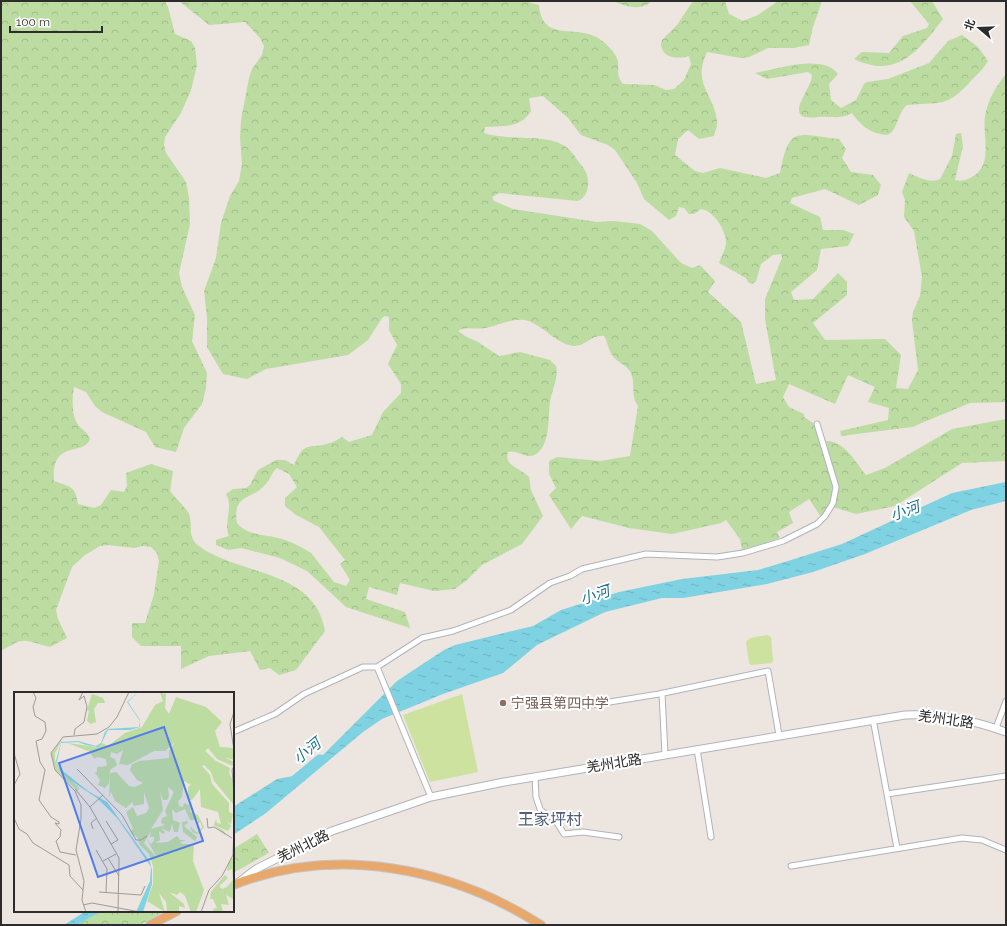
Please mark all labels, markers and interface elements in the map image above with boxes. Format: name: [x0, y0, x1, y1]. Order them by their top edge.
scale bar: [10, 8, 102, 34]
north arrow: [959, 8, 999, 48]
text: 100 m: [16, 15, 50, 29]
text: 北: [962, 18, 978, 32]
water label: 小河: [888, 496, 925, 525]
water label: 小河: [578, 581, 615, 608]
inset map: [14, 692, 234, 912]
place label: 宁强县第四中学: [511, 695, 609, 711]
marker: 宁强县第四中学: [498, 698, 508, 708]
street label: 羌州北路: [917, 707, 975, 731]
water label: 小河: [290, 733, 327, 767]
street label: 羌州北路: [585, 751, 643, 775]
district label: 王家坪村: [518, 810, 582, 829]
street label: 羌州北路: [274, 827, 332, 865]

